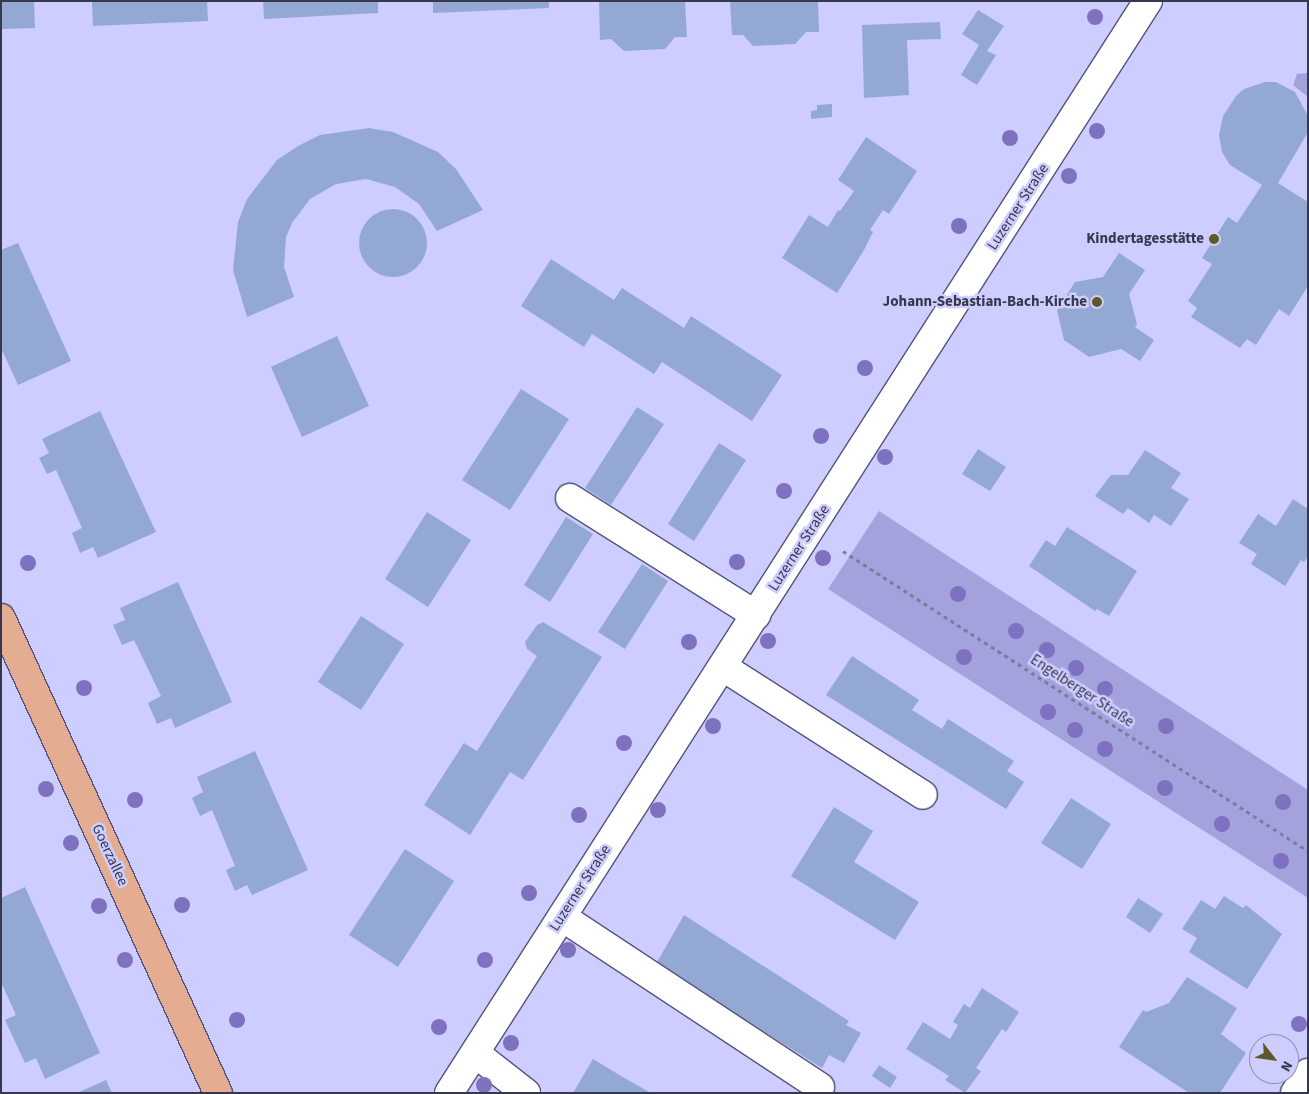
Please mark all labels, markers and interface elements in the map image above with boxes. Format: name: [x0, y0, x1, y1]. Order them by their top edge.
street label: Luzerner Straße: [983, 160, 1053, 254]
place label: Kindertagesstätte: [1086, 230, 1204, 248]
marker: Kindertagesstätte: [1208, 233, 1220, 245]
place label: Johann-Sebastian-Bach-Kirche: [883, 293, 1087, 311]
marker: Johann-Sebastian-Bach-Kirche: [1091, 296, 1103, 308]
street label: Luzerner Straße: [764, 501, 834, 595]
street label: Engelberger Straße: [1027, 651, 1137, 731]
street label: Goerzallee: [88, 821, 132, 889]
street label: Luzerner Straße: [545, 841, 615, 935]
north arrow: [1249, 1034, 1299, 1084]
text: N: [1275, 1057, 1297, 1075]

